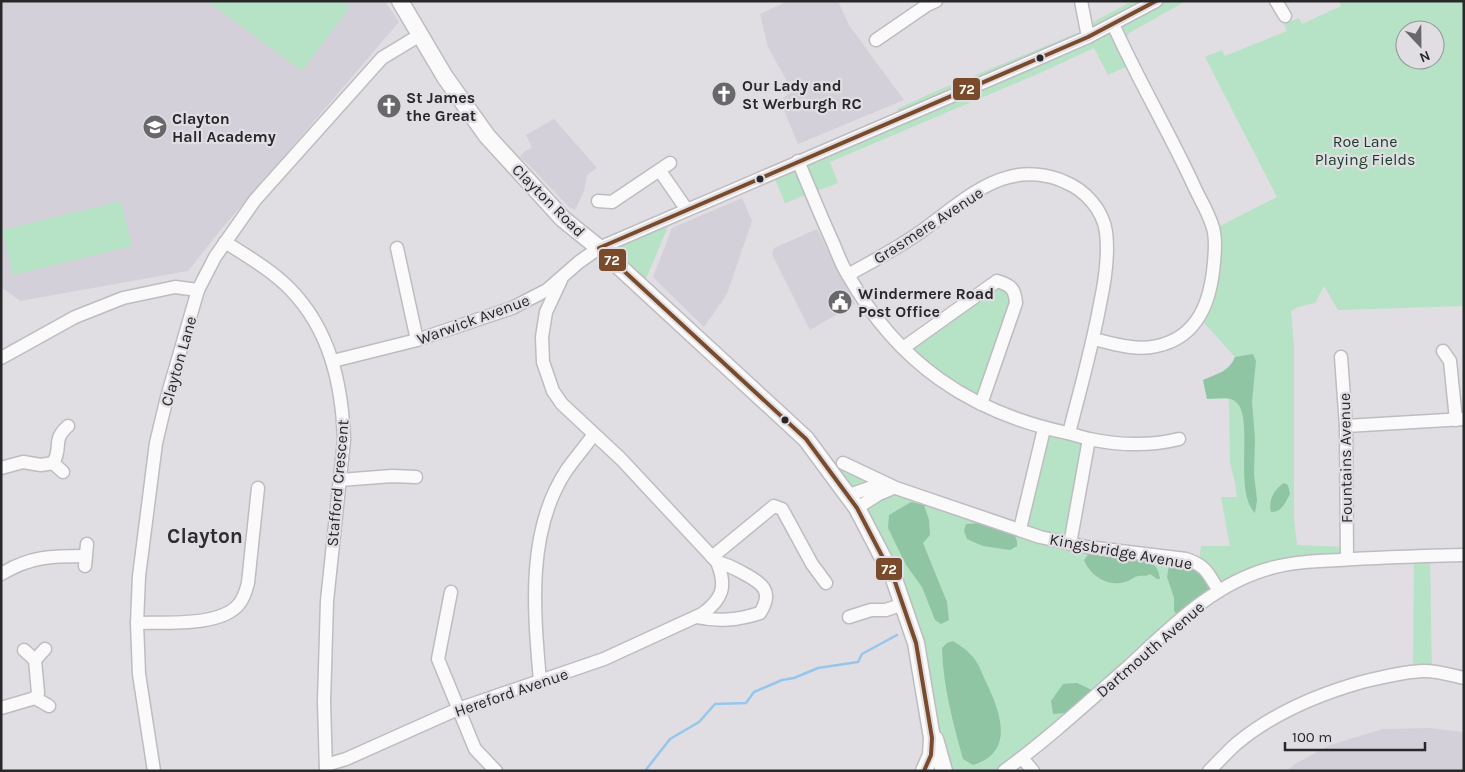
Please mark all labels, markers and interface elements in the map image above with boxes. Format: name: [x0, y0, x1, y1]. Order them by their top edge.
north arrow: [1395, 20, 1445, 70]
text: N: [1417, 47, 1433, 66]
unlabelled marker: [1035, 53, 1045, 63]
place label: Our Lady and St Werburgh RC: [742, 76, 862, 113]
line badge: 72: [952, 77, 981, 101]
church icon: Our Lady and St Werburgh RC: [711, 81, 737, 107]
text: 72: [959, 81, 975, 98]
place label: St James the Great: [406, 88, 476, 125]
church icon: St James the Great: [376, 93, 402, 119]
place label: Clayton Hall Academy: [172, 109, 276, 146]
school or university icon: Clayton Hall Academy: [142, 114, 168, 140]
park label: Roe Lane Playing Fields: [1315, 132, 1415, 169]
street label: Clayton Road: [508, 160, 589, 241]
unlabelled marker: [755, 174, 765, 184]
street label: Grasmere Avenue: [870, 183, 987, 268]
line badge: 72: [598, 248, 627, 272]
text: 72: [604, 252, 620, 269]
place label: Windermere Road Post Office: [858, 284, 994, 321]
public building icon: Windermere Road Post Office: [827, 289, 853, 315]
street label: Warwick Avenue: [414, 290, 532, 349]
street label: Clayton Lane: [157, 314, 200, 408]
street label: Fountains Avenue: [1335, 393, 1356, 523]
unlabelled marker: [780, 415, 790, 425]
street label: Stafford Crescent: [322, 419, 353, 547]
district label: Clayton: [167, 524, 243, 548]
street label: Kingsbridge Avenue: [1048, 530, 1194, 573]
line badge: 72: [875, 557, 903, 581]
text: 72: [881, 561, 897, 578]
street label: Dartmouth Avenue: [1093, 597, 1208, 701]
street label: Hereford Avenue: [452, 664, 570, 721]
scale bar: [1285, 720, 1425, 752]
text: 100 m: [1292, 728, 1332, 746]

